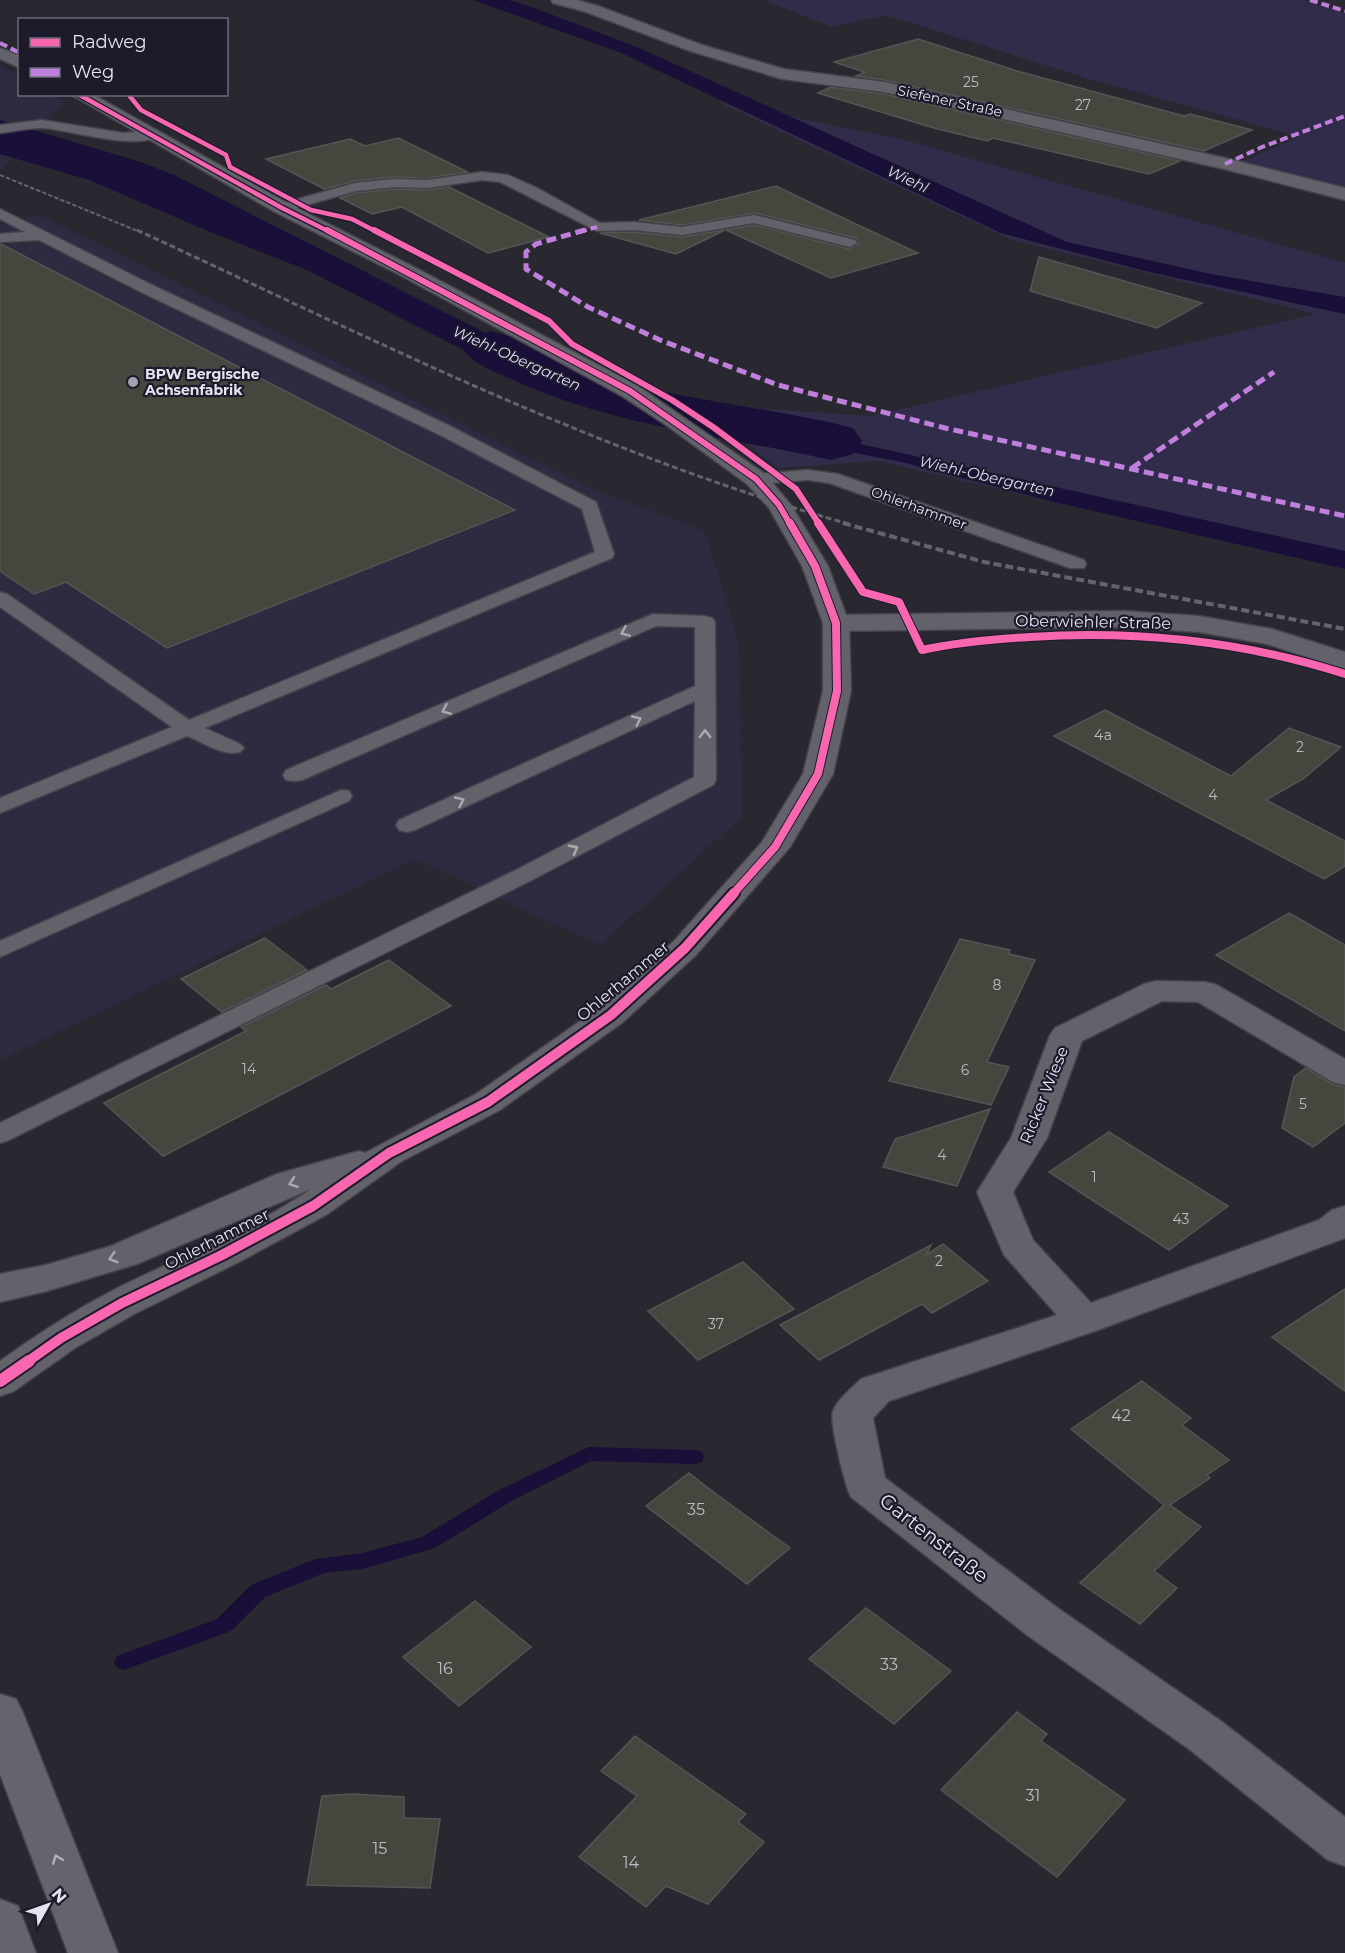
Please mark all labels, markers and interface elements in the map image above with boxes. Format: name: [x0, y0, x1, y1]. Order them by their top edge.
legend: [18, 18, 228, 96]
text: Radweg: [72, 31, 147, 53]
text: Weg: [72, 61, 114, 83]
house number: 25: [963, 73, 979, 91]
street label: Siefener Straße: [896, 81, 1004, 121]
house number: 27: [1075, 96, 1091, 114]
water label: Wiehl: [884, 161, 932, 197]
water label: Wiehl-Obergarten: [450, 321, 584, 395]
place label: BPW Bergische Achsenfabrik: [144, 365, 260, 399]
marker: BPW Bergische Achsenfabrik: [126, 375, 140, 389]
water label: Wiehl-Obergarten: [918, 451, 1056, 501]
street label: Ohlerhammer: [869, 482, 970, 534]
street label: Oberwiehler Straße: [1015, 611, 1171, 633]
one-way arrow: [620, 625, 631, 637]
one-way arrow: [441, 702, 452, 714]
one-way arrow: [631, 715, 642, 727]
house number: 4a: [1094, 726, 1112, 744]
one-way arrow: [699, 729, 711, 738]
house number: 2: [1296, 738, 1304, 756]
house number: 4: [1208, 786, 1218, 804]
one-way arrow: [453, 796, 464, 808]
one-way arrow: [567, 845, 578, 856]
street label: Ohlerhammer: [573, 937, 673, 1025]
house number: 8: [993, 976, 1002, 994]
street label: Ricker Wiese: [1016, 1044, 1072, 1146]
house number: 14: [242, 1060, 257, 1078]
house number: 6: [961, 1061, 970, 1079]
house number: 5: [1299, 1095, 1307, 1113]
house number: 4: [937, 1146, 947, 1164]
house number: 1: [1091, 1168, 1097, 1186]
one-way arrow: [288, 1175, 299, 1188]
street label: Ohlerhammer: [162, 1204, 272, 1274]
house number: 43: [1173, 1210, 1190, 1228]
one-way arrow: [108, 1251, 119, 1263]
house number: 2: [935, 1252, 943, 1270]
house number: 37: [708, 1315, 724, 1333]
house number: 42: [1111, 1406, 1131, 1425]
street label: Gartenstraße: [875, 1488, 993, 1588]
house number: 35: [687, 1500, 705, 1519]
house number: 33: [880, 1655, 898, 1674]
house number: 16: [437, 1659, 453, 1678]
house number: 31: [1026, 1786, 1040, 1805]
house number: 15: [373, 1839, 387, 1858]
house number: 14: [623, 1853, 640, 1872]
one-way arrow: [52, 1855, 64, 1866]
north arrow: [18, 1875, 78, 1935]
text: N: [48, 1885, 71, 1907]

